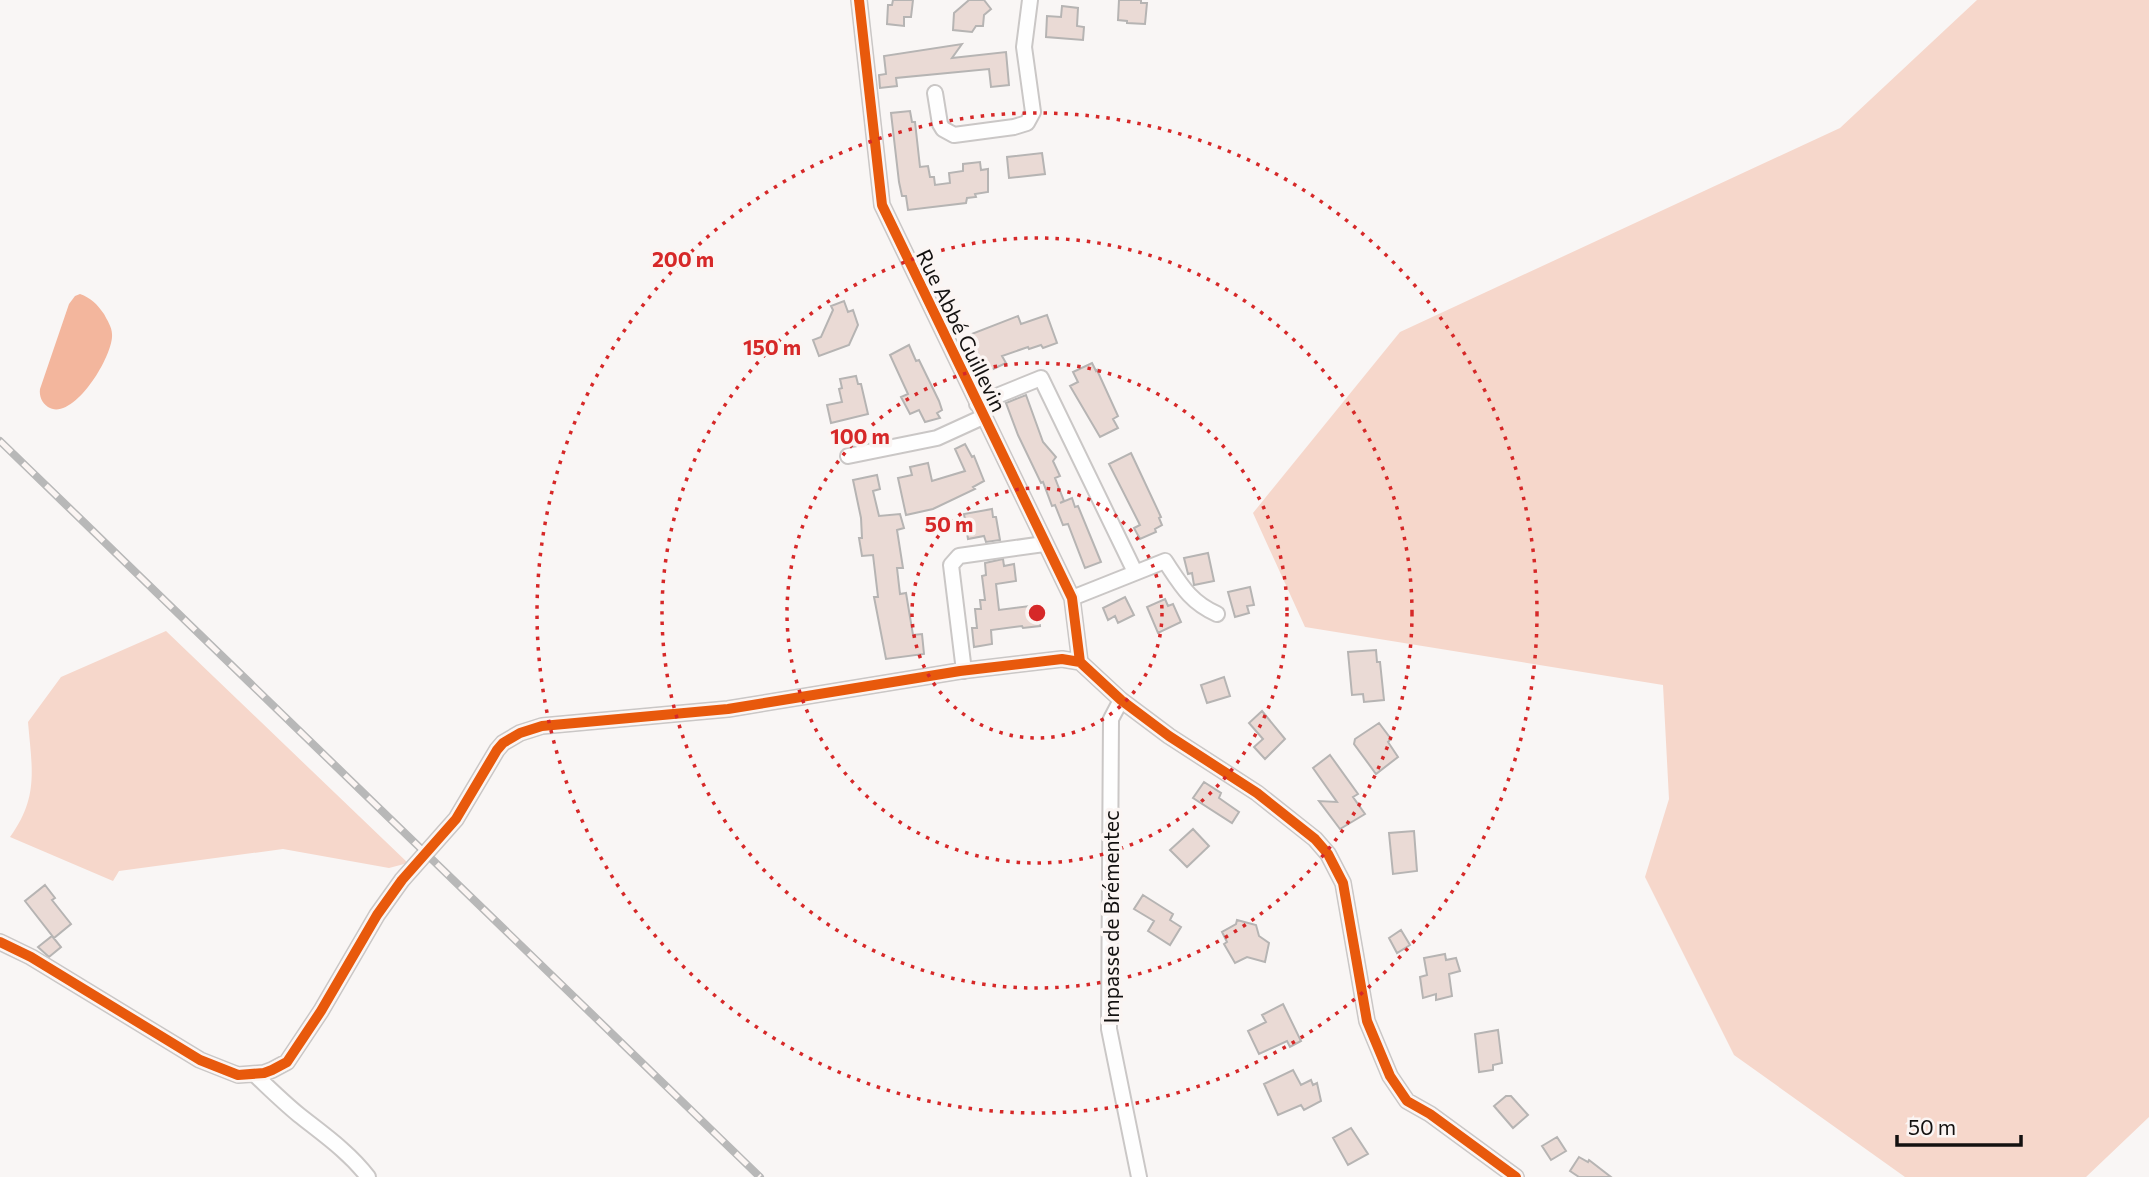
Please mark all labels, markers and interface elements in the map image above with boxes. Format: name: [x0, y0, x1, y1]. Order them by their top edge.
street label: Rue Abbé Guillevin: [912, 245, 1012, 415]
text: 200 m: [652, 246, 714, 271]
text: 150 m: [743, 334, 801, 359]
text: 100 m: [830, 423, 890, 448]
text: 50 m: [925, 511, 973, 536]
centre of rings: [1025, 601, 1049, 625]
street label: Impasse de Brémentec: [1098, 810, 1123, 1024]
scale bar: [1897, 1104, 2021, 1148]
text: 50 m: [1908, 1114, 1956, 1139]

